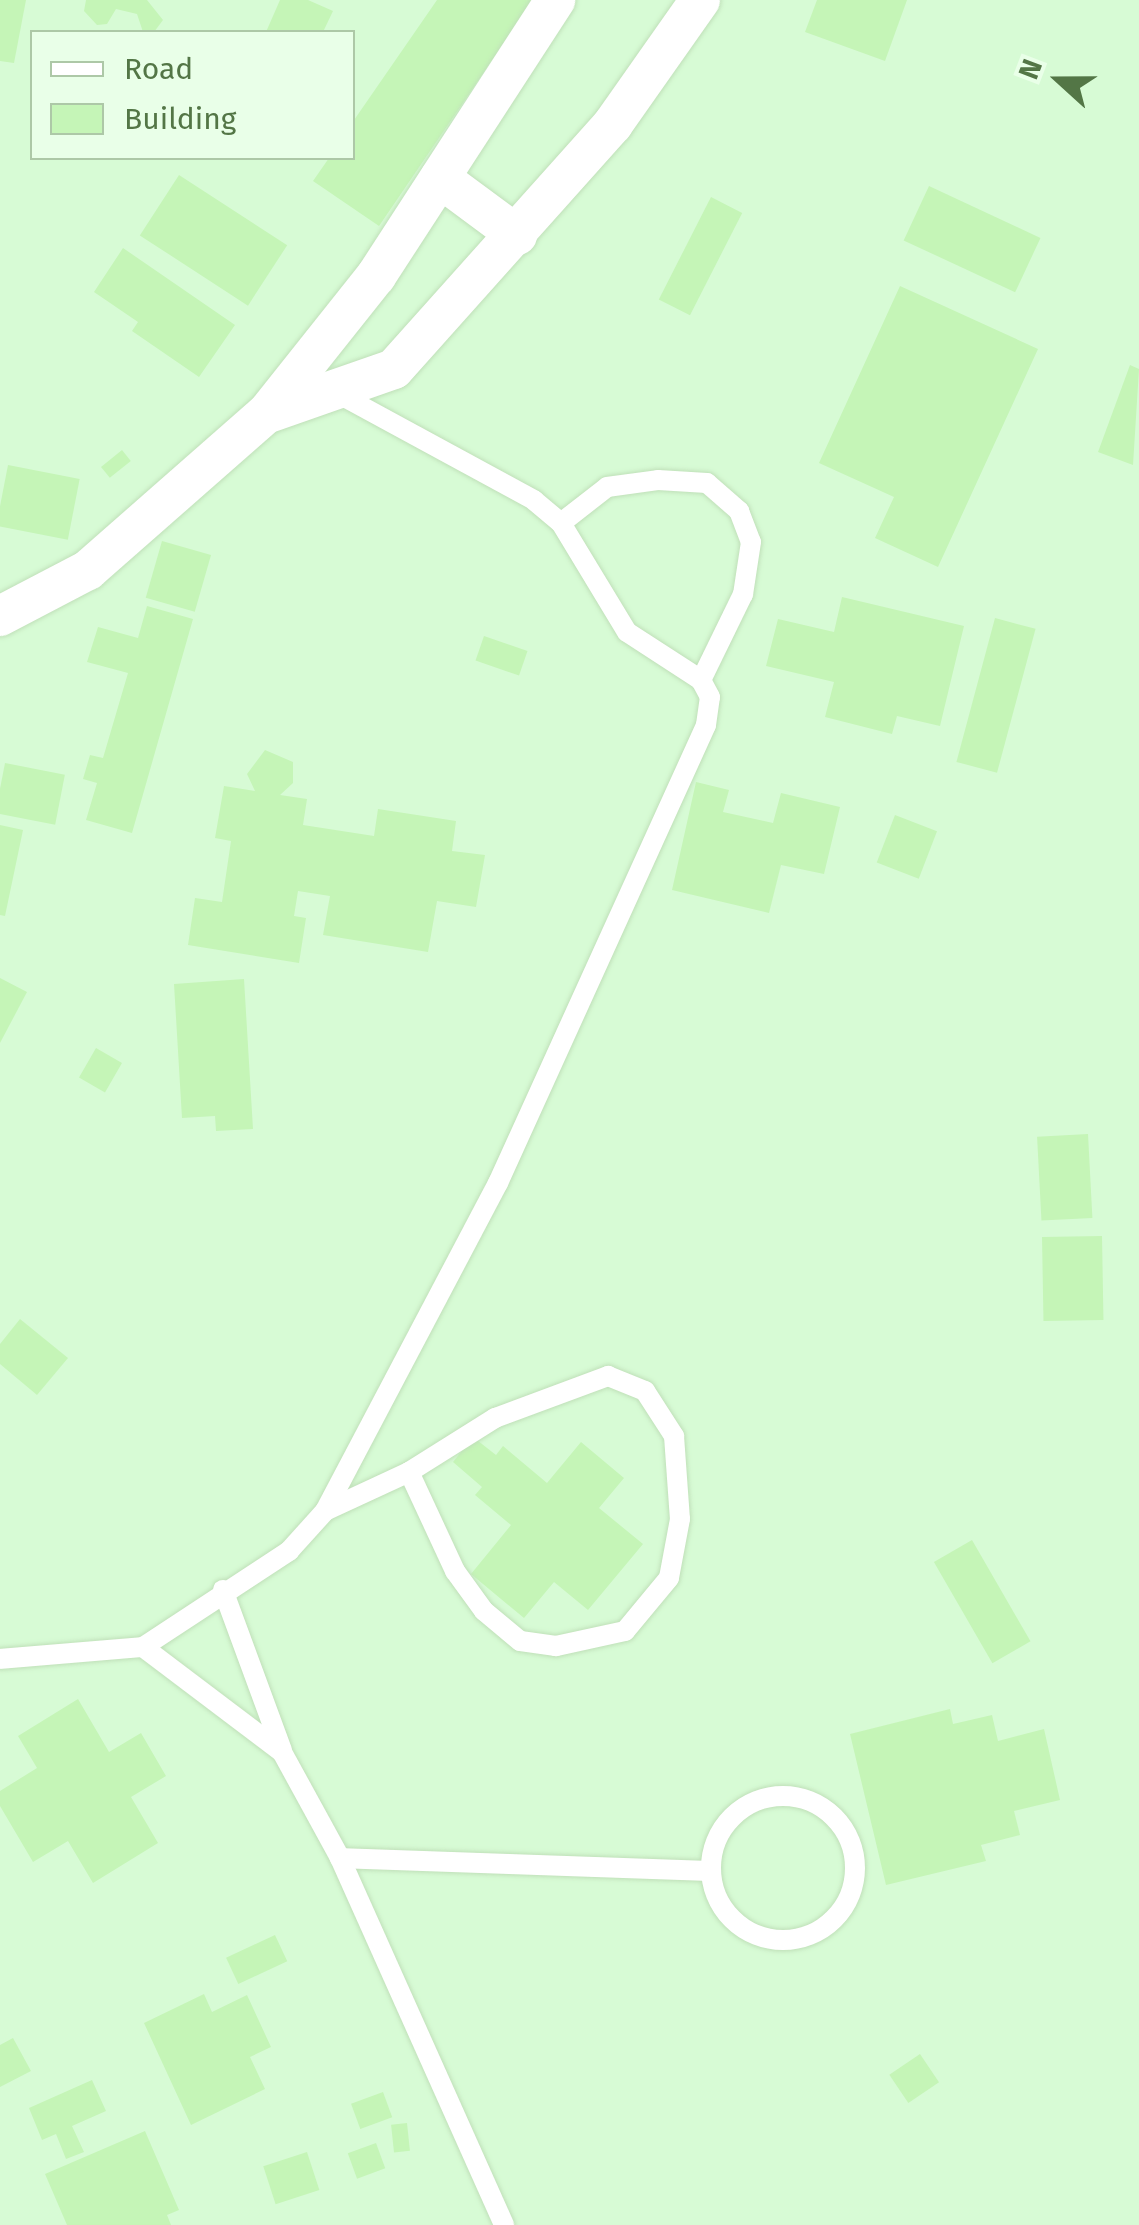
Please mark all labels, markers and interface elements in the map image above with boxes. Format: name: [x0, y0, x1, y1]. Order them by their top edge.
legend: [30, 30, 355, 160]
north arrow: [1009, 30, 1109, 130]
text: Road: [124, 51, 193, 87]
text: N: [1012, 54, 1049, 84]
text: Building: [124, 101, 236, 137]

